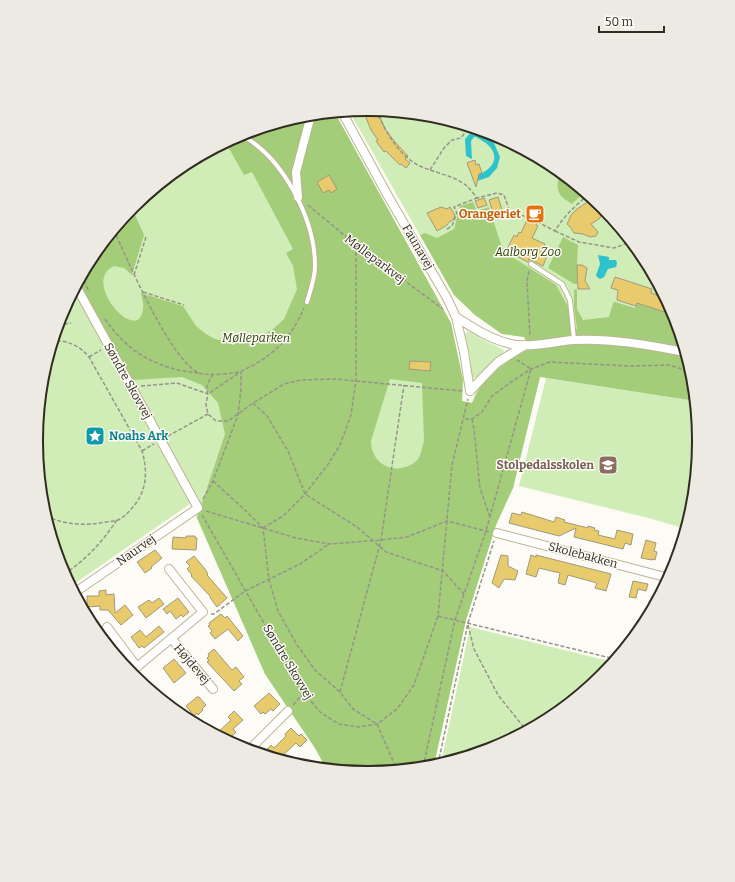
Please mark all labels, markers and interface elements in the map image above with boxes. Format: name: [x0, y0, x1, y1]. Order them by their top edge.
scale bar: [599, 8, 664, 34]
text: 50 m: [605, 15, 634, 29]
cafe icon: Orangeriet: [524, 203, 546, 225]
place label: Orangeriet: [459, 207, 521, 221]
street label: Faunavej: [399, 222, 437, 272]
street label: Mølleparkvej: [342, 232, 408, 286]
park label: Aalborg Zoo: [494, 245, 561, 259]
park label: Mølleparken: [222, 331, 290, 345]
street label: Søndre Skovvej: [101, 340, 155, 422]
place icon: Noahs Ark: [84, 425, 106, 447]
place label: Noahs Ark: [109, 429, 169, 443]
school or university icon: Stolpedalsskolen: [597, 454, 619, 476]
place label: Stolpedalsskolen: [497, 458, 594, 472]
street label: Naurvej: [114, 532, 158, 568]
street label: Skolebakken: [547, 539, 620, 571]
street label: Søndre Skovvej: [260, 622, 316, 702]
street label: Højdevej: [171, 641, 213, 687]

